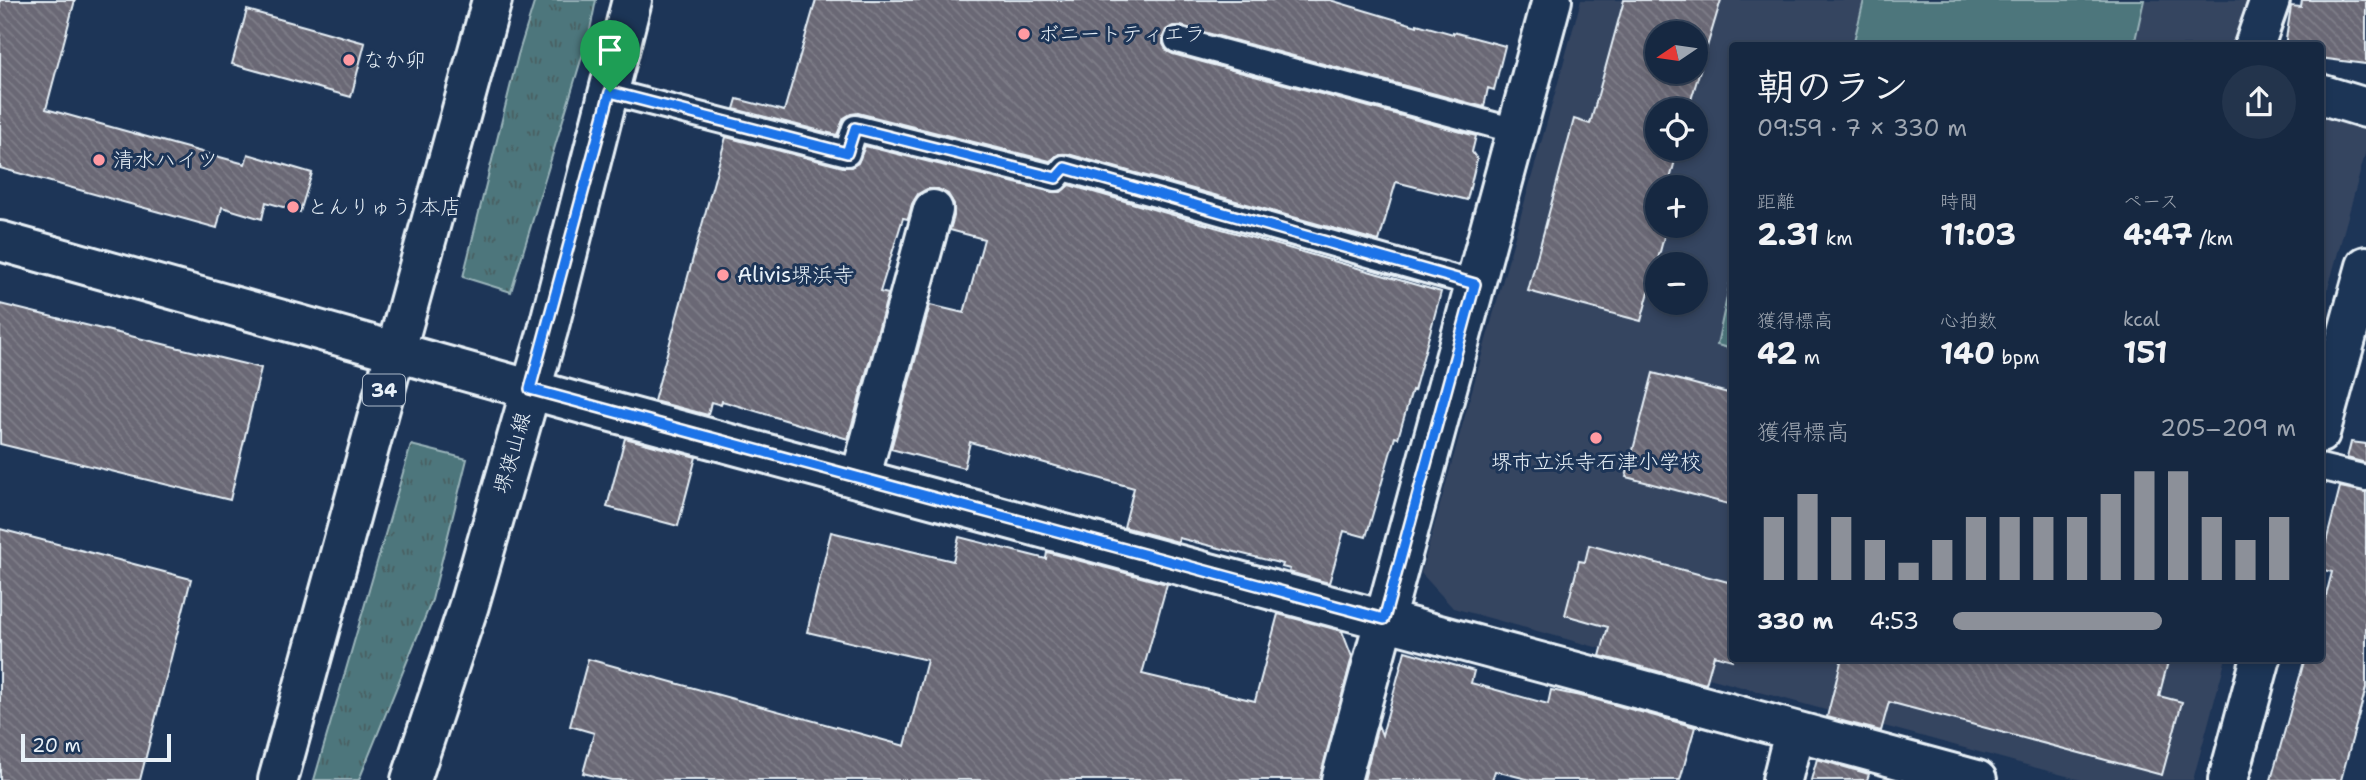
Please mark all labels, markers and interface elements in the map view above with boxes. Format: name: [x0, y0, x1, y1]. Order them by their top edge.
pin: [580, 20, 640, 92]
place label: ボニートティエラ: [1038, 20, 1206, 48]
north arrow: [1645, 21, 1708, 84]
map controls: [1645, 21, 1708, 315]
marker: ボニートティエラ: [1016, 26, 1032, 42]
icon: arrive: [591, 31, 629, 69]
place label: なか卯: [363, 46, 426, 74]
marker: なか卯: [341, 52, 357, 68]
text: 朝のラン: [1757, 61, 1909, 112]
button: share: [2222, 65, 2296, 139]
button: locate: [1645, 98, 1708, 161]
text: 09:59 · 7 × 330 m: [1757, 113, 1967, 143]
place label: 清水ハイツ: [113, 146, 218, 174]
marker: 清水ハイツ: [91, 152, 107, 168]
button: +: [1645, 175, 1708, 238]
text: 距離: [1757, 189, 1795, 214]
text: 時間: [1940, 189, 1978, 214]
text: ペース: [2123, 189, 2179, 214]
place label: とんりゅう 本店: [307, 193, 461, 221]
marker: とんりゅう 本店: [285, 199, 301, 215]
text: 2.31: [1757, 214, 1819, 255]
text: 11:03: [1940, 214, 2016, 255]
text: 4:47: [2123, 214, 2193, 255]
text: km: [1819, 226, 1853, 251]
text: /km: [2193, 226, 2233, 251]
button: −: [1645, 252, 1708, 315]
place label: Alivis堺浜寺: [737, 261, 854, 289]
marker: Alivis堺浜寺: [715, 267, 731, 283]
text: kcal: [2123, 307, 2160, 332]
text: 獲得標高: [1757, 308, 1833, 333]
text: 心拍数: [1940, 308, 1997, 333]
text: 151: [2123, 332, 2168, 373]
text: 42: [1757, 333, 1797, 374]
text: 140: [1940, 333, 1995, 374]
text: m: [1797, 345, 1820, 370]
text: bpm: [1995, 345, 2040, 370]
road number: 34: [363, 374, 405, 406]
street label: 堺狭山線: [487, 409, 537, 497]
text: 205–209 m: [2160, 413, 2296, 443]
text: 獲得標高: [1757, 417, 1849, 447]
marker: 堺市立浜寺石津小学校: [1588, 430, 1604, 446]
place label: 堺市立浜寺石津小学校: [1491, 448, 1701, 476]
text: 330 m: [1757, 606, 1834, 636]
text: 4:53: [1869, 606, 1919, 636]
scale bar: [21, 731, 172, 763]
text: 20 m: [32, 733, 81, 758]

